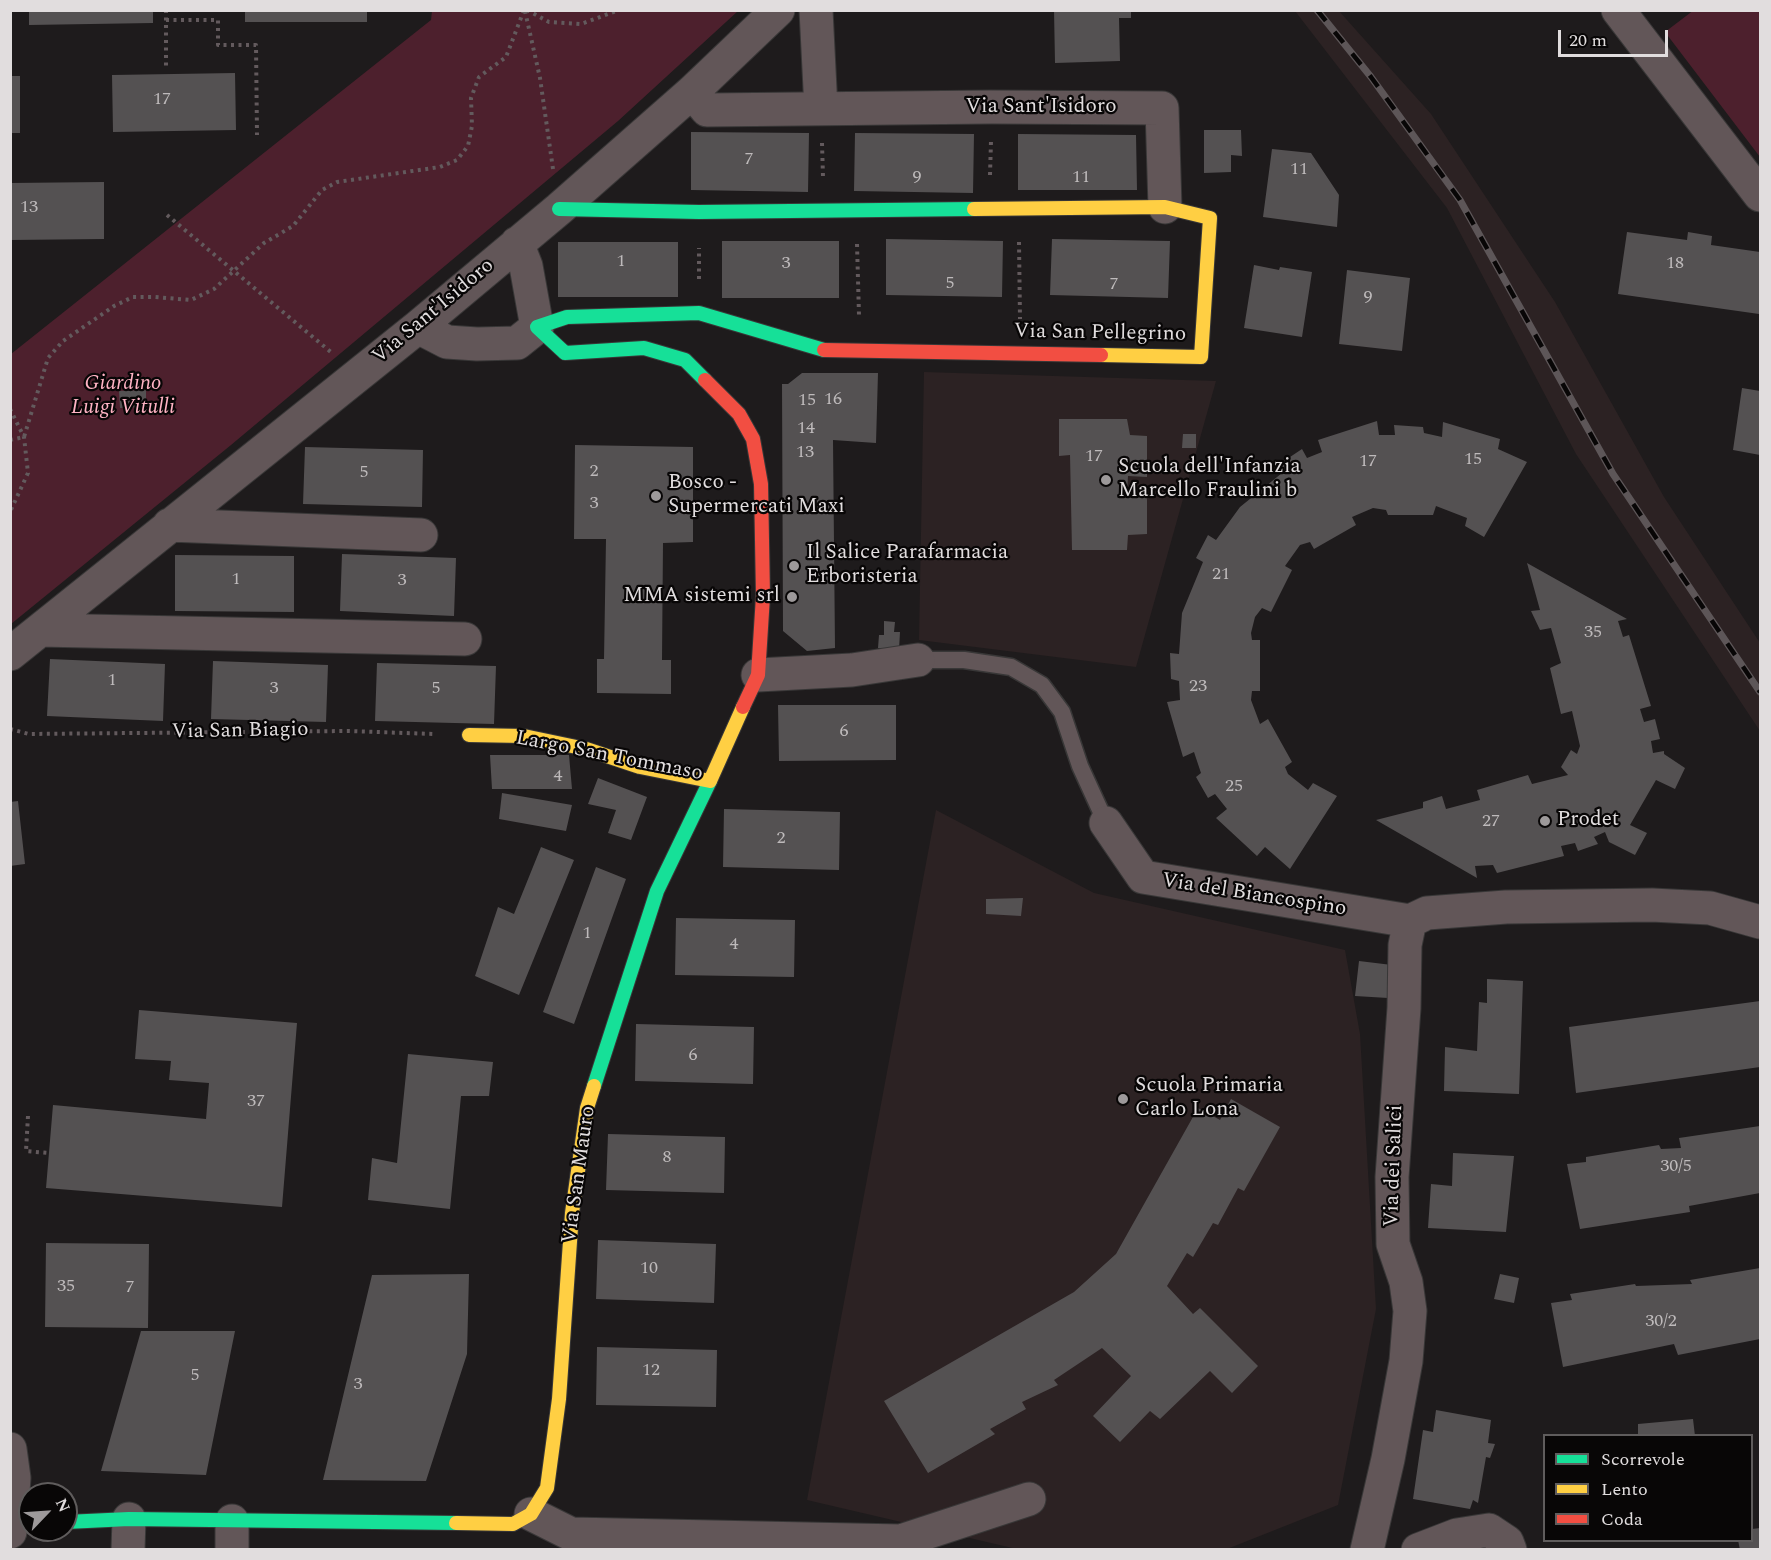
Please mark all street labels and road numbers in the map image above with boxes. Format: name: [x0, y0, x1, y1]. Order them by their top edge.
street label: Via Sant'Isidoro: [966, 95, 1116, 121]
street label: Via Sant'Isidoro: [368, 254, 500, 370]
street label: Via San Pellegrino: [1014, 320, 1186, 348]
street label: Via San Biagio: [171, 718, 309, 746]
street label: Largo San Tommaso: [513, 726, 705, 788]
street label: Via del Biancospino: [1160, 869, 1348, 923]
street label: Via dei Salici: [1380, 1104, 1410, 1228]
street label: Via San Mauro: [558, 1105, 602, 1245]

